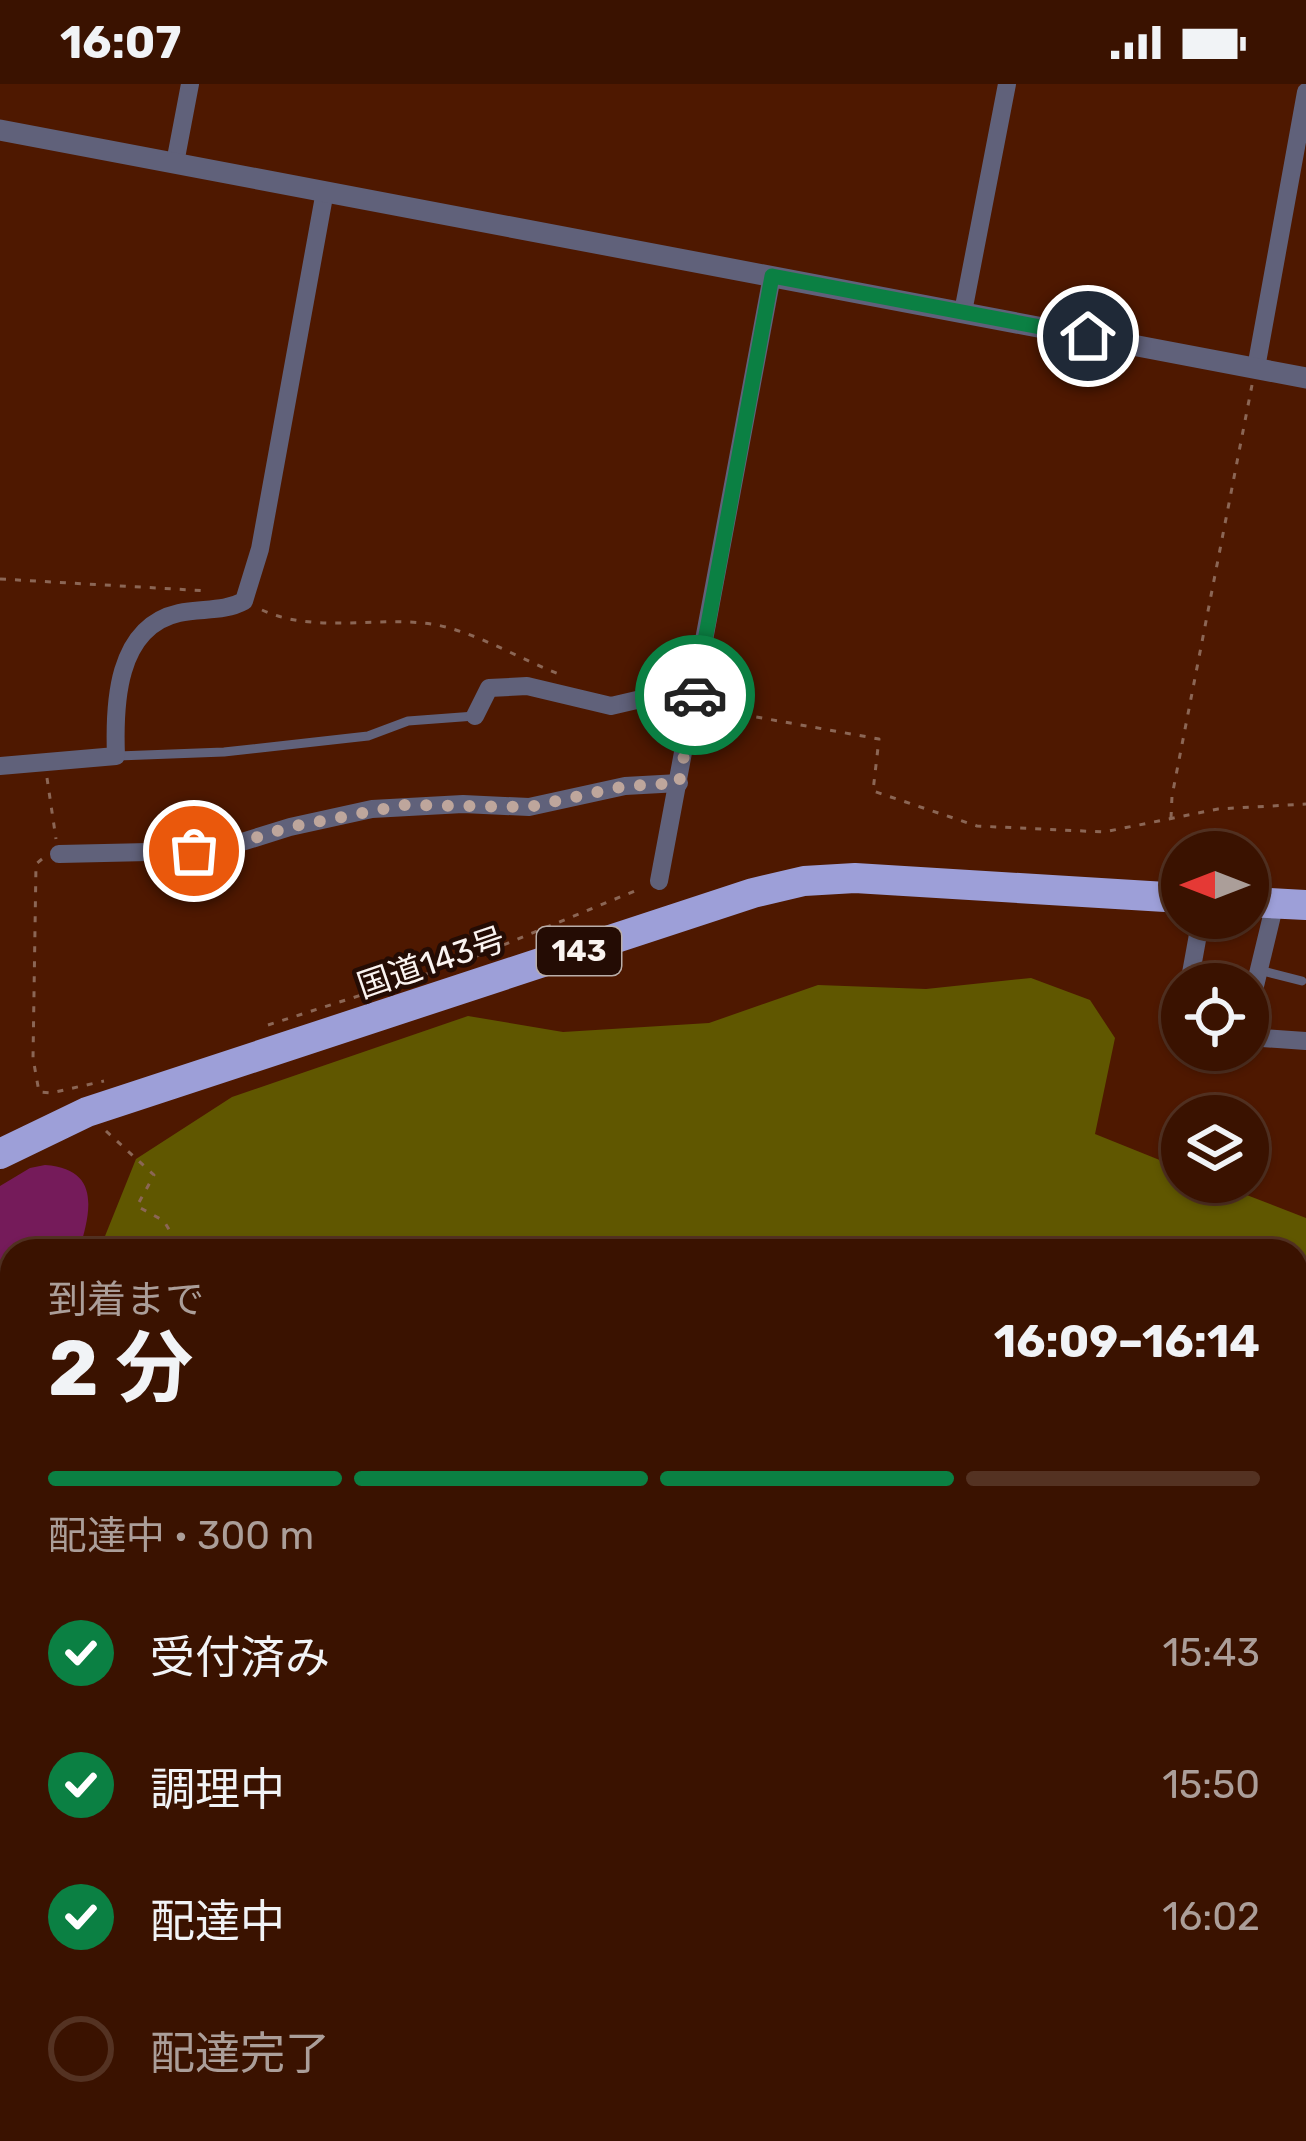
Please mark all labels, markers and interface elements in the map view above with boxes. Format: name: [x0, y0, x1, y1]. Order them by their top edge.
text: 16:07: [60, 16, 181, 69]
pin: [1037, 285, 1139, 387]
icon: home: [1055, 303, 1121, 369]
courier: [635, 635, 755, 755]
icon: car: [662, 662, 728, 728]
pin: [143, 800, 245, 902]
icon: bag: [161, 818, 227, 884]
north arrow: [1161, 831, 1269, 939]
map controls: [1161, 831, 1269, 1203]
street label: 国道143号: [352, 919, 510, 1006]
road number: 143: [537, 927, 621, 975]
button: locate: [1161, 963, 1269, 1071]
button: layers: [1161, 1095, 1269, 1203]
text: 到着まで: [48, 1277, 204, 1323]
text: 16:09–16:14: [994, 1315, 1260, 1368]
text: 2 分: [48, 1322, 193, 1415]
text: 配達中 · 300 m: [48, 1513, 314, 1559]
icon: check: [48, 1620, 114, 1686]
text: 15:43: [1162, 1630, 1260, 1676]
text: 受付済み: [150, 1631, 330, 1684]
icon: check: [48, 1752, 114, 1818]
text: 15:50: [1162, 1762, 1260, 1808]
text: 調理中: [150, 1763, 285, 1816]
icon: check: [48, 1884, 114, 1950]
text: 16:02: [1162, 1894, 1260, 1940]
text: 配達中: [150, 1895, 285, 1948]
text: 配達完了: [150, 2027, 330, 2080]

